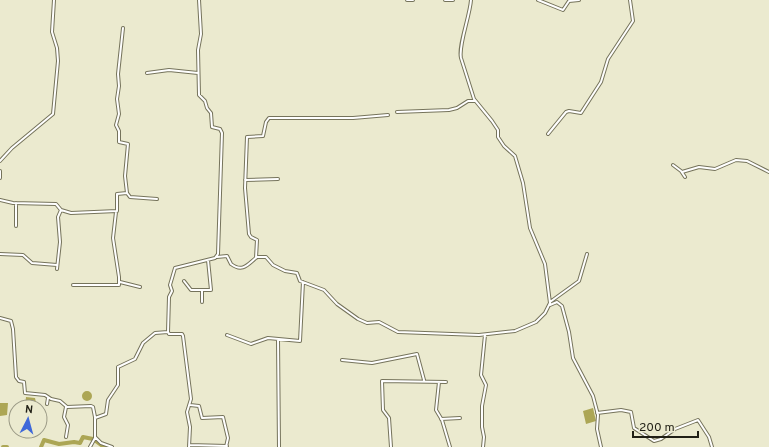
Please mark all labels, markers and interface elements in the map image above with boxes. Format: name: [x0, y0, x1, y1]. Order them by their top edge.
north arrow: [8, 399, 48, 439]
text: N: [24, 403, 34, 417]
scale bar: [633, 413, 698, 439]
text: 200 m: [639, 420, 675, 436]

